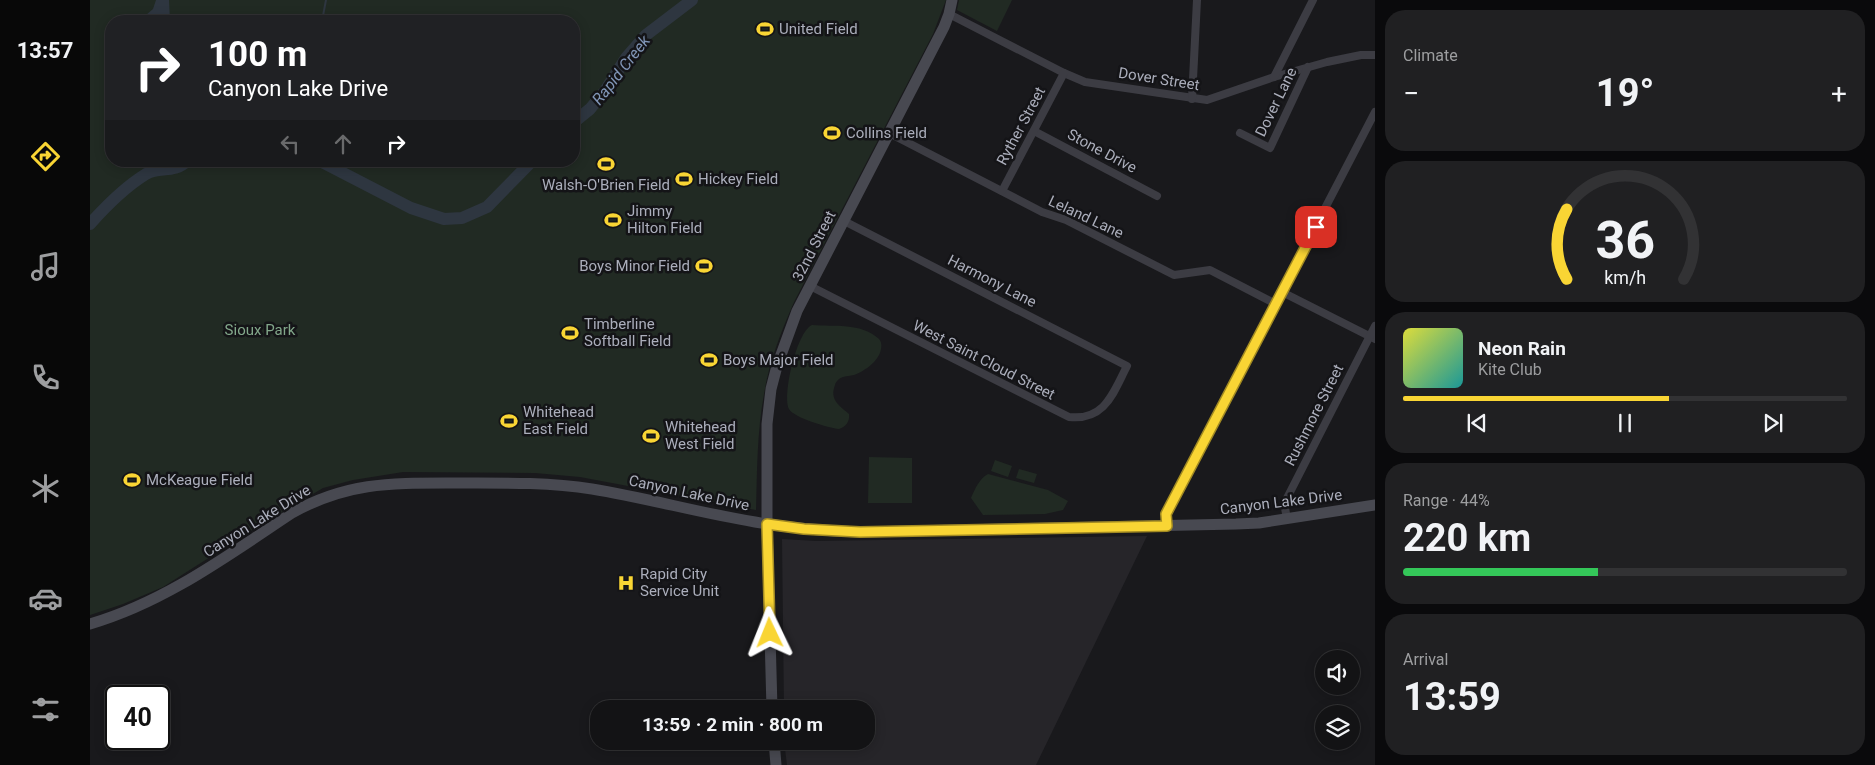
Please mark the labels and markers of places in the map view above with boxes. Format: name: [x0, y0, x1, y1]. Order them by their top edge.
sports icon: United Field: [755, 19, 775, 39]
place label: United Field: [779, 20, 858, 38]
sports icon: Collins Field: [822, 123, 842, 143]
place label: Collins Field: [846, 124, 927, 142]
sports icon: Walsh-O'Brien Field: [596, 154, 616, 174]
sports icon: Hickey Field: [674, 169, 694, 189]
place label: Hickey Field: [698, 170, 778, 188]
place label: Walsh-O'Brien Field: [542, 176, 670, 194]
place label: Jimmy Hilton Field: [627, 202, 702, 237]
pin: [1295, 206, 1337, 248]
sports icon: Jimmy Hilton Field: [603, 210, 623, 230]
sports icon: Boys Minor Field: [694, 256, 714, 276]
place label: Boys Minor Field: [579, 257, 690, 275]
place label: Timberline Softball Field: [584, 315, 671, 350]
sports icon: Timberline Softball Field: [560, 323, 580, 343]
sports icon: Boys Major Field: [699, 350, 719, 370]
place label: Boys Major Field: [723, 351, 834, 369]
place label: Whitehead East Field: [523, 403, 594, 438]
sports icon: Whitehead East Field: [499, 411, 519, 431]
place label: Whitehead West Field: [665, 418, 736, 453]
sports icon: Whitehead West Field: [641, 426, 661, 446]
sports icon: McKeague Field: [122, 470, 142, 490]
place label: McKeague Field: [146, 471, 253, 489]
place label: Rapid City Service Unit: [640, 565, 719, 600]
hospital icon: Rapid City Service Unit: [616, 573, 636, 593]

